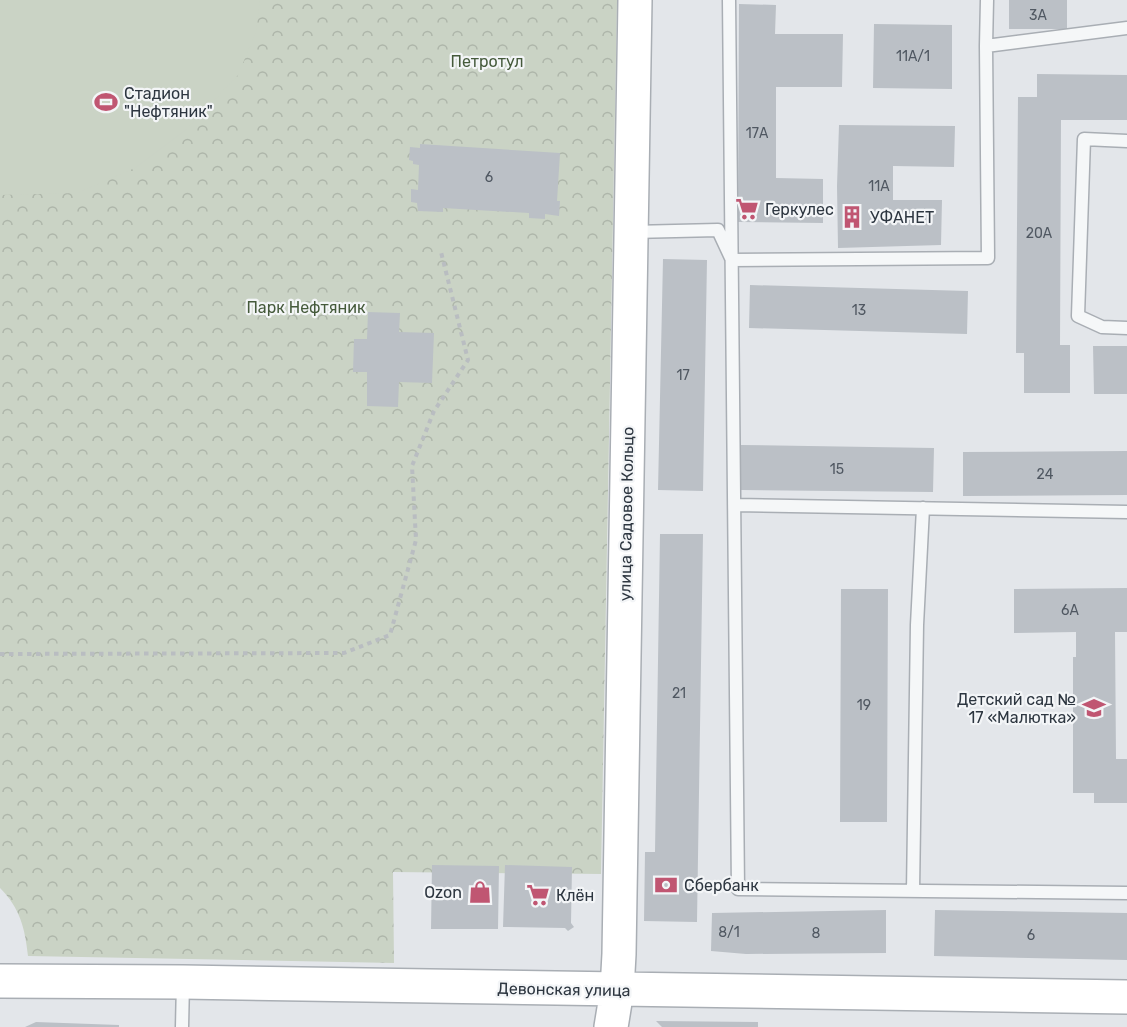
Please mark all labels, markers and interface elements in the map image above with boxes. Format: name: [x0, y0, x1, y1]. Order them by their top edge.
house number: 3А: [1029, 7, 1048, 24]
house number: 11А/1: [896, 48, 930, 65]
park label: Петротул: [450, 52, 524, 71]
place label: Стадион "Нефтяник": [124, 84, 213, 121]
sports icon: Стадион "Нефтяник": [93, 89, 119, 115]
house number: 17А: [746, 125, 769, 142]
house number: 6: [485, 169, 493, 186]
house number: 11А: [868, 178, 890, 195]
supermarket icon: Геркулес: [734, 196, 760, 222]
place label: Геркулес: [765, 200, 834, 219]
building icon: УФАНЕТ: [839, 204, 865, 230]
place label: УФАНЕТ: [870, 208, 934, 227]
house number: 20А: [1026, 225, 1053, 242]
park label: Парк Нефтяник: [246, 298, 366, 317]
house number: 13: [852, 302, 866, 319]
house number: 17: [676, 367, 690, 384]
street label: улица Садовое Кольцо: [615, 427, 638, 601]
house number: 15: [830, 461, 844, 478]
house number: 24: [1037, 466, 1054, 483]
house number: 6А: [1061, 602, 1080, 619]
house number: 21: [672, 685, 686, 702]
place label: Детский сад № 17 «Малютка»: [957, 690, 1076, 727]
school or university icon: Детский сад № 17 «Малютка»: [1081, 695, 1107, 721]
house number: 19: [857, 697, 871, 714]
bank icon: Сбербанк: [653, 872, 679, 898]
place label: Сбербанк: [684, 876, 759, 895]
shop icon: Ozon: [467, 879, 493, 905]
supermarket icon: Клён: [525, 882, 551, 908]
place label: Ozon: [424, 883, 462, 902]
place label: Клён: [556, 886, 594, 905]
house number: 8/1: [718, 924, 740, 941]
house number: 8: [812, 925, 821, 942]
house number: 6: [1027, 927, 1035, 944]
street label: Девонская улица: [497, 979, 631, 1000]

